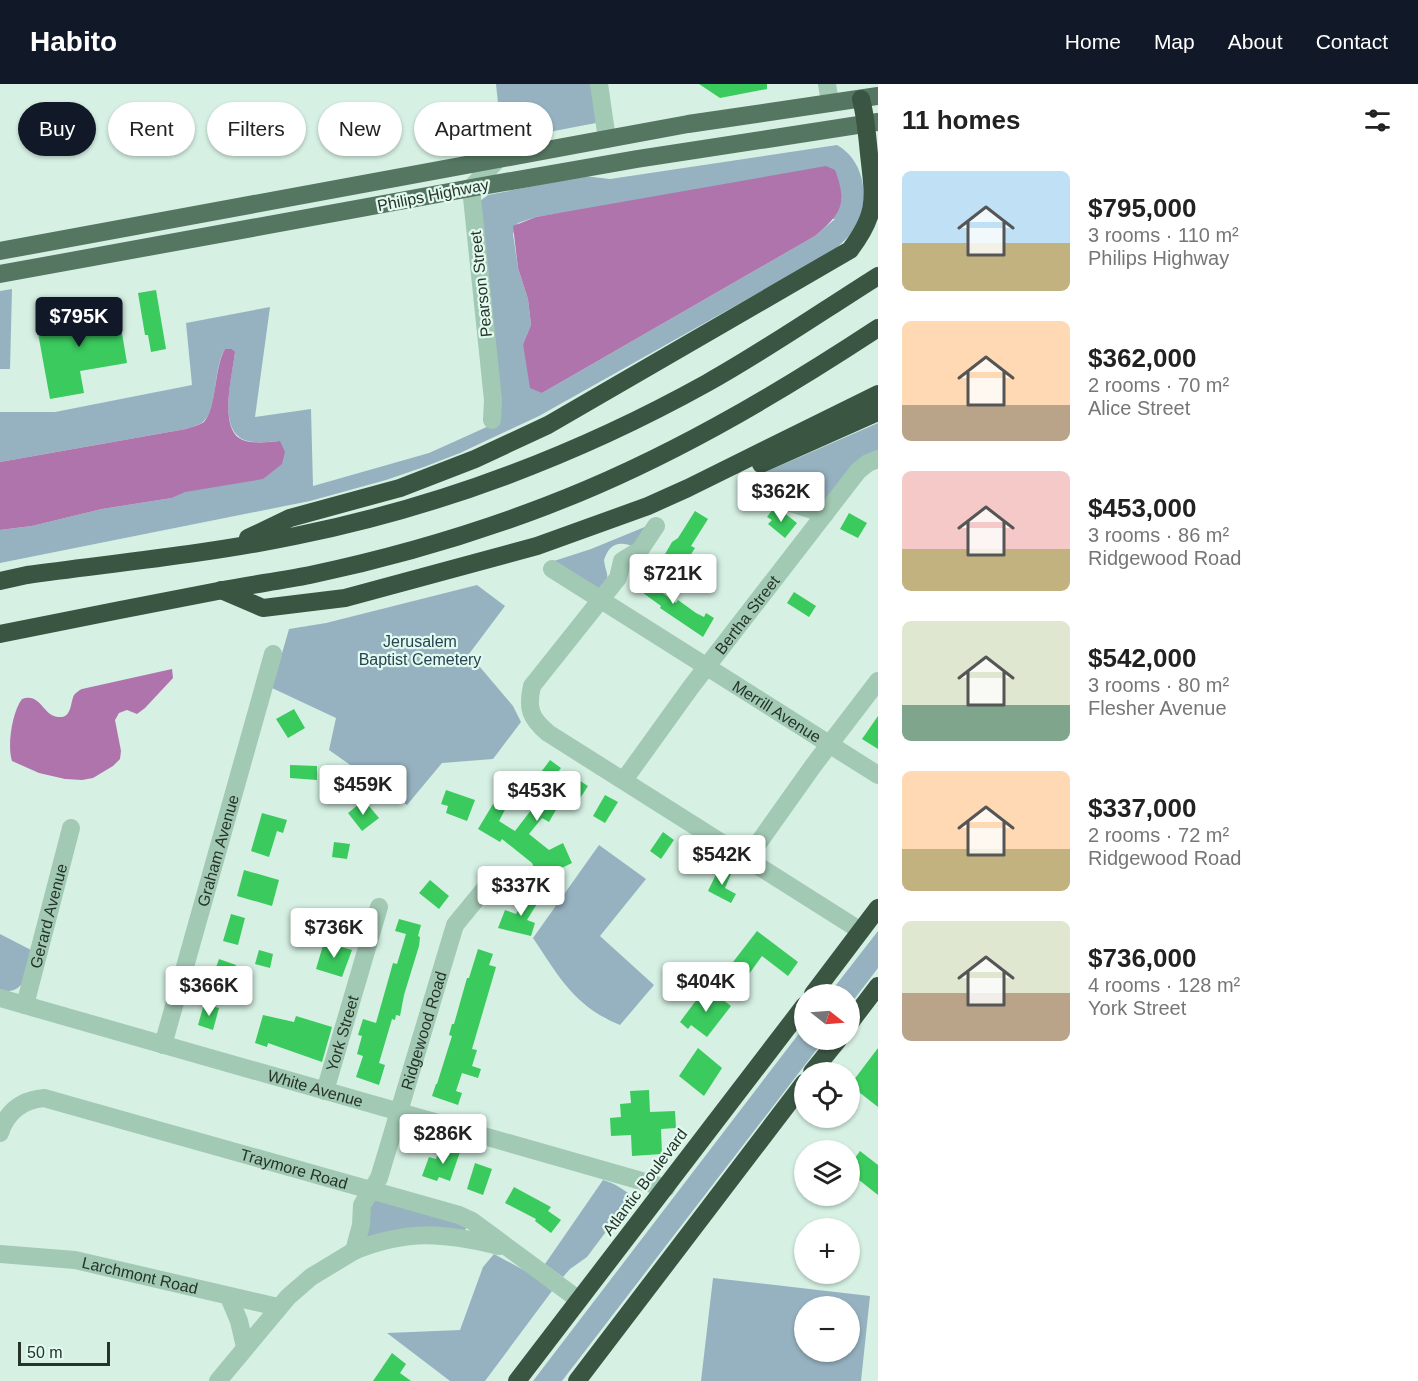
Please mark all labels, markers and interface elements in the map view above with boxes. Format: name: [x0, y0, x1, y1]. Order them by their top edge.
text: Habito: [30, 26, 117, 57]
text: Home: [1065, 30, 1121, 53]
text: Map: [1154, 30, 1195, 53]
text: About: [1228, 30, 1283, 53]
text: Contact: [1316, 30, 1388, 53]
chip: Buy: [18, 102, 96, 156]
chip: Rent: [108, 102, 195, 156]
chip: Filters: [207, 102, 306, 156]
chip: New: [318, 102, 402, 156]
chip: Apartment: [414, 102, 553, 156]
icon: filters: [1361, 104, 1394, 137]
text: 11 homes: [902, 105, 1021, 135]
street label: Philips Highway: [376, 176, 490, 214]
text: $795,000: [1088, 193, 1196, 223]
icon: home: [950, 195, 1022, 267]
text: 3 rooms · 110 m²: [1088, 224, 1239, 246]
street label: Pearson Street: [467, 229, 495, 338]
text: Philips Highway: [1088, 247, 1229, 269]
pin: $795K: [37, 297, 121, 348]
text: $795K: [50, 305, 108, 327]
text: $362,000: [1088, 343, 1196, 373]
icon: home: [950, 345, 1022, 417]
text: 2 rooms · 70 m²: [1088, 374, 1229, 396]
text: Alice Street: [1088, 397, 1190, 419]
pin: $362K: [739, 472, 823, 523]
text: $362K: [752, 480, 810, 502]
text: $453,000: [1088, 493, 1196, 523]
icon: home: [950, 495, 1022, 567]
text: 3 rooms · 86 m²: [1088, 524, 1229, 546]
text: Ridgewood Road: [1088, 547, 1241, 569]
pin: $721K: [631, 554, 715, 605]
text: $721K: [644, 562, 702, 584]
street label: Bertha Street: [711, 572, 783, 657]
park label: Jerusalem Baptist Cemetery: [359, 633, 481, 668]
text: $542,000: [1088, 643, 1196, 673]
icon: home: [950, 645, 1022, 717]
text: 3 rooms · 80 m²: [1088, 674, 1229, 696]
street label: Merrill Avenue: [730, 677, 824, 745]
text: Flesher Avenue: [1088, 697, 1227, 719]
pin: $459K: [321, 765, 405, 816]
pin: $453K: [495, 771, 579, 822]
text: $459K: [334, 773, 392, 795]
text: $453K: [508, 779, 566, 801]
street label: Graham Avenue: [194, 793, 242, 908]
text: $337,000: [1088, 793, 1196, 823]
icon: home: [950, 795, 1022, 867]
text: 2 rooms · 72 m²: [1088, 824, 1229, 846]
pin: $542K: [680, 835, 764, 886]
text: $542K: [693, 843, 751, 865]
text: Ridgewood Road: [1088, 847, 1241, 869]
street label: Gerard Avenue: [26, 862, 70, 970]
pin: $337K: [479, 866, 563, 917]
text: $337K: [492, 874, 550, 896]
pin: $736K: [292, 908, 376, 959]
text: $736K: [305, 916, 363, 938]
text: $736,000: [1088, 943, 1196, 973]
icon: home: [950, 945, 1022, 1017]
pin: $404K: [664, 962, 748, 1013]
pin: $366K: [167, 966, 251, 1017]
street label: Ridgewood Road: [398, 969, 449, 1092]
text: $404K: [677, 970, 735, 992]
text: $366K: [180, 974, 238, 996]
text: 4 rooms · 128 m²: [1088, 974, 1240, 996]
north arrow: [794, 984, 860, 1050]
map controls: [794, 984, 860, 1362]
street label: York Street: [323, 993, 361, 1074]
text: York Street: [1088, 997, 1186, 1019]
button: locate: [794, 1062, 860, 1128]
street label: White Avenue: [266, 1066, 365, 1110]
pin: $286K: [401, 1114, 485, 1165]
text: $286K: [414, 1122, 472, 1144]
street label: Atlantic Boulevard: [599, 1125, 691, 1239]
button: layers: [794, 1140, 860, 1206]
street label: Traymore Road: [239, 1145, 350, 1192]
button: +: [794, 1218, 860, 1284]
street label: Larchmont Road: [80, 1253, 200, 1297]
button: −: [794, 1296, 860, 1362]
scale bar: [18, 1339, 110, 1366]
text: 50 m: [27, 1344, 63, 1361]

